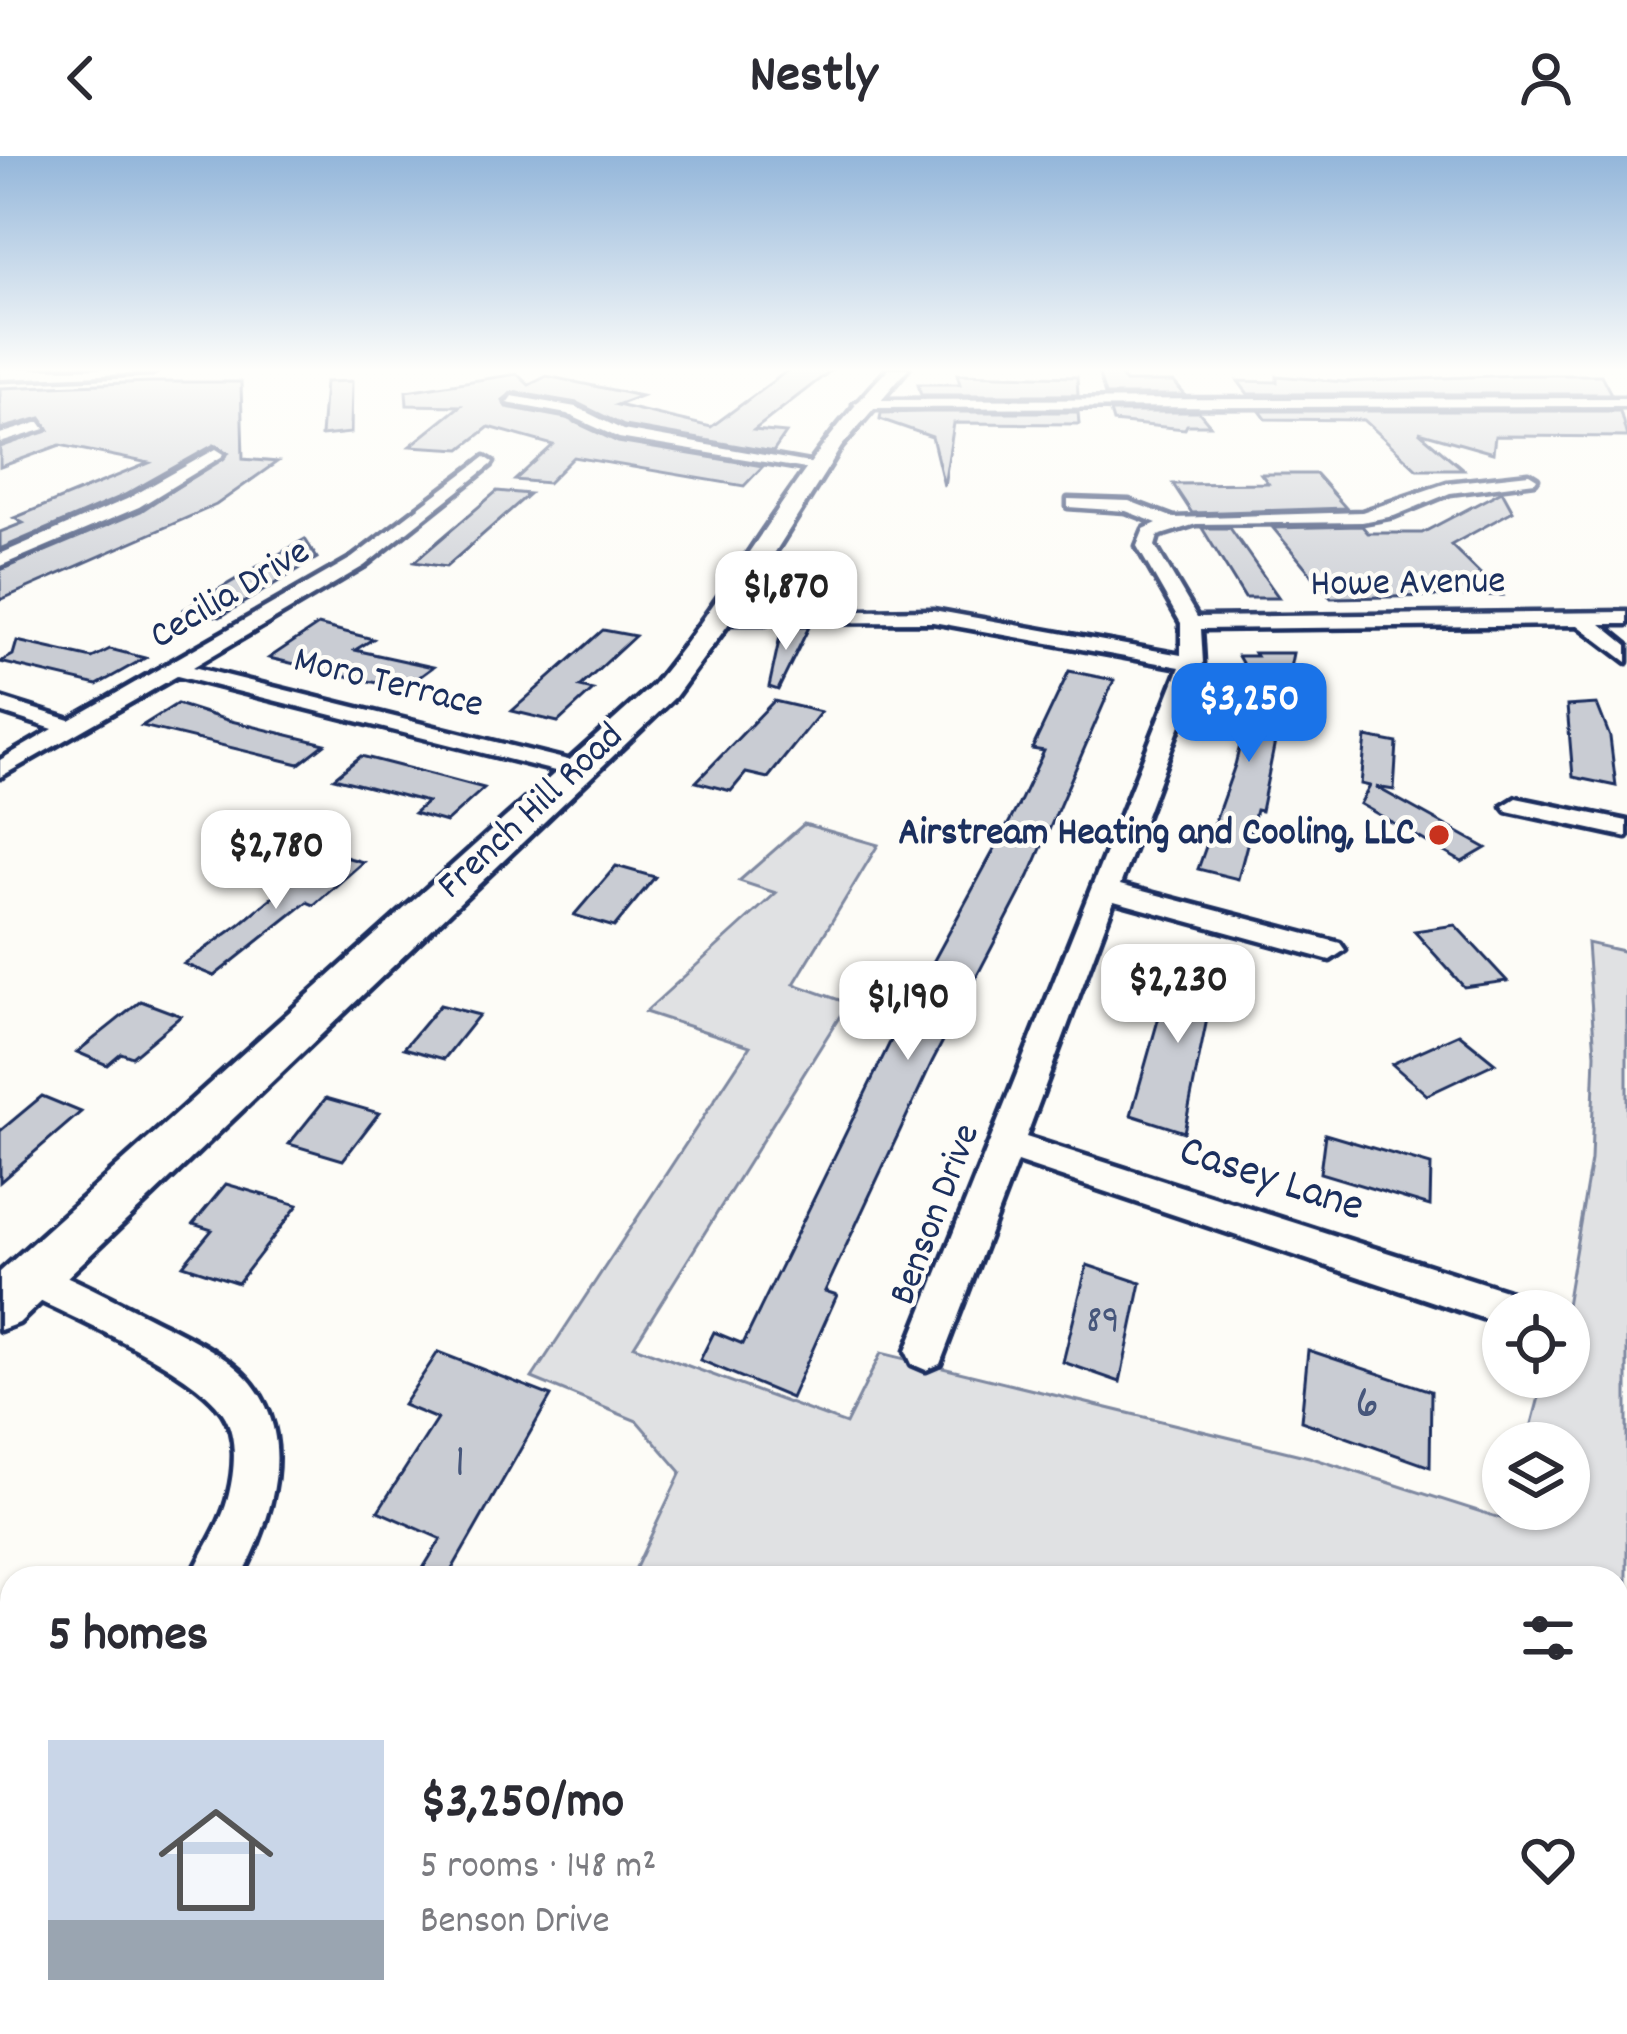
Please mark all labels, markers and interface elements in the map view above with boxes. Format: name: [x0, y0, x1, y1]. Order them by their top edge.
text: Nestly: [750, 40, 877, 117]
icon: back: [48, 45, 114, 111]
icon: person: [1513, 45, 1579, 111]
street label: Cecilia Drive: [141, 527, 321, 665]
pin: $1,870: [688, 551, 884, 653]
street label: Howe Avenue: [1310, 556, 1506, 614]
text: $1,870: [742, 562, 830, 617]
street label: Moro Terrace: [287, 635, 489, 735]
pin: $3,250: [1151, 663, 1347, 765]
text: $3,250: [1199, 674, 1299, 729]
street label: French Hill Road: [427, 712, 637, 914]
place label: Airstream Heating and Cooling, LLC: [898, 808, 1415, 863]
pin: $2,780: [178, 810, 374, 912]
text: $2,780: [228, 821, 324, 876]
marker: Airstream Heating and Cooling, LLC: [1426, 822, 1452, 848]
pin: $2,230: [1080, 944, 1276, 1046]
text: $2,230: [1128, 955, 1228, 1010]
pin: $1,190: [810, 961, 1006, 1063]
text: $1,190: [866, 972, 950, 1027]
street label: Benson Drive: [877, 1117, 997, 1313]
street label: Casey Lane: [1170, 1121, 1372, 1241]
map controls: [1482, 1290, 1590, 1530]
button: locate: [1482, 1290, 1590, 1398]
house number: 89: [1086, 1296, 1120, 1351]
house number: 6: [1355, 1372, 1379, 1441]
button: layers: [1482, 1422, 1590, 1530]
house number: 1: [455, 1431, 465, 1500]
text: 5 homes: [48, 1602, 208, 1674]
icon: filters: [1515, 1605, 1581, 1671]
text: $3,250/mo: [420, 1769, 624, 1841]
icon: home: [144, 1788, 288, 1932]
icon: heart: [1515, 1827, 1581, 1893]
text: 5 rooms · 148 m²: [420, 1841, 656, 1896]
text: Benson Drive: [420, 1896, 610, 1951]

